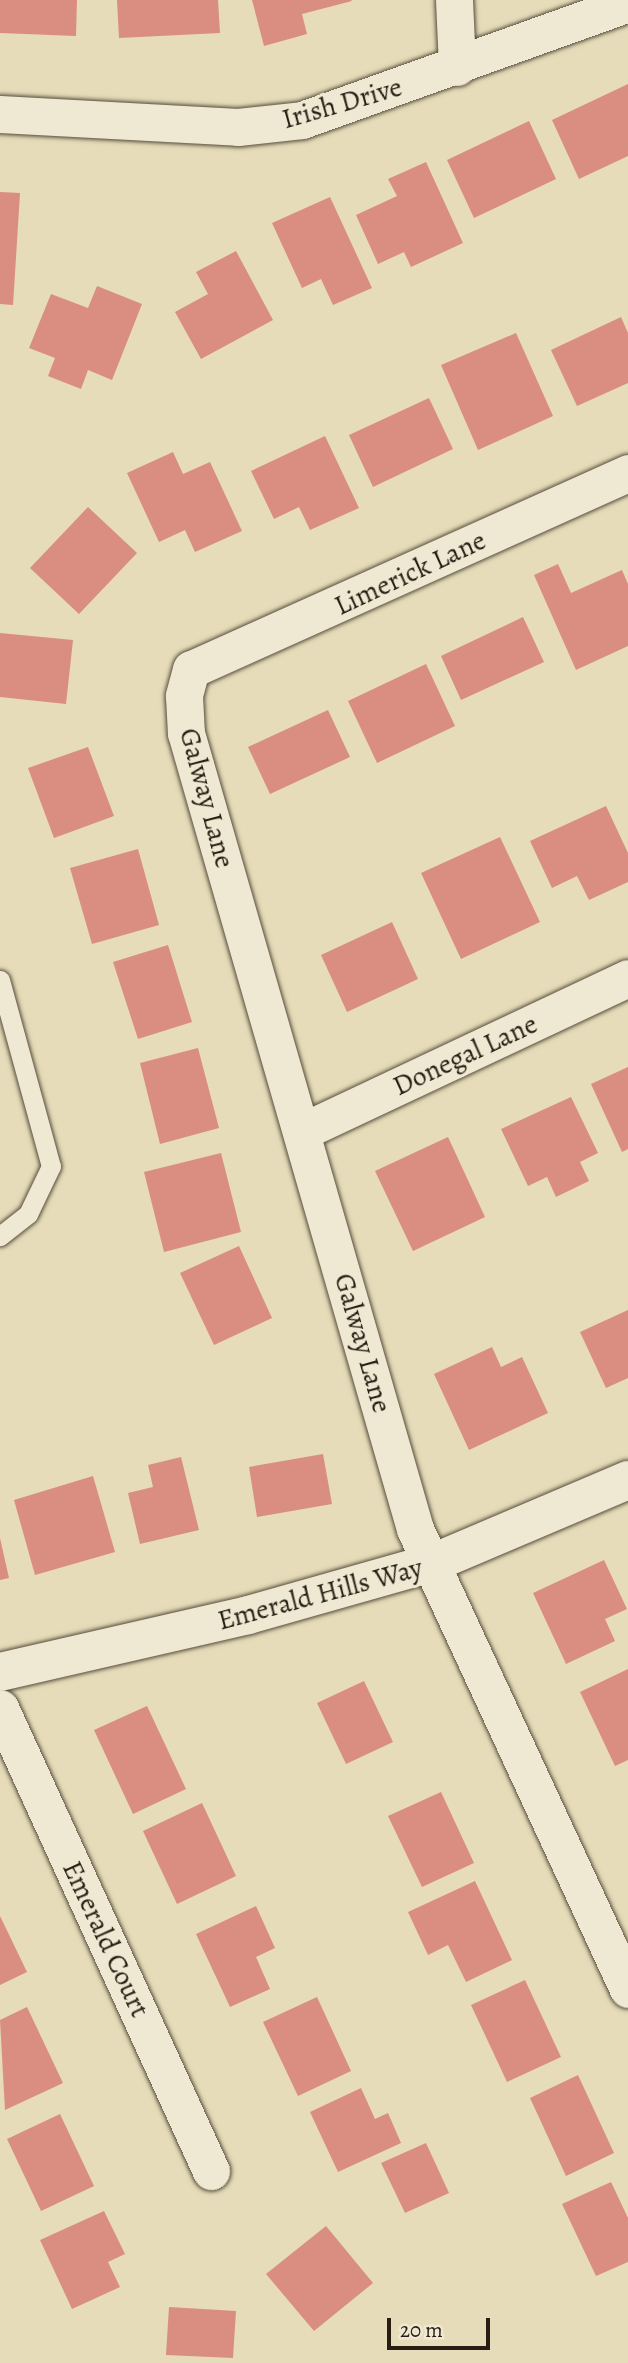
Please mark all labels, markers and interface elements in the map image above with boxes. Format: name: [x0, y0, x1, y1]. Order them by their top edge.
street label: Irish Drive: [278, 70, 406, 136]
street label: Limerick Lane: [329, 523, 491, 623]
street label: Galway Lane: [172, 724, 242, 872]
street label: Donegal Lane: [387, 1007, 543, 1103]
street label: Galway Lane: [327, 1270, 399, 1416]
street label: Emerald Hills Way: [214, 1551, 426, 1637]
street label: Emerald Court: [55, 1856, 157, 2022]
scale bar: [390, 2304, 493, 2348]
text: 20 m: [400, 2316, 443, 2344]

